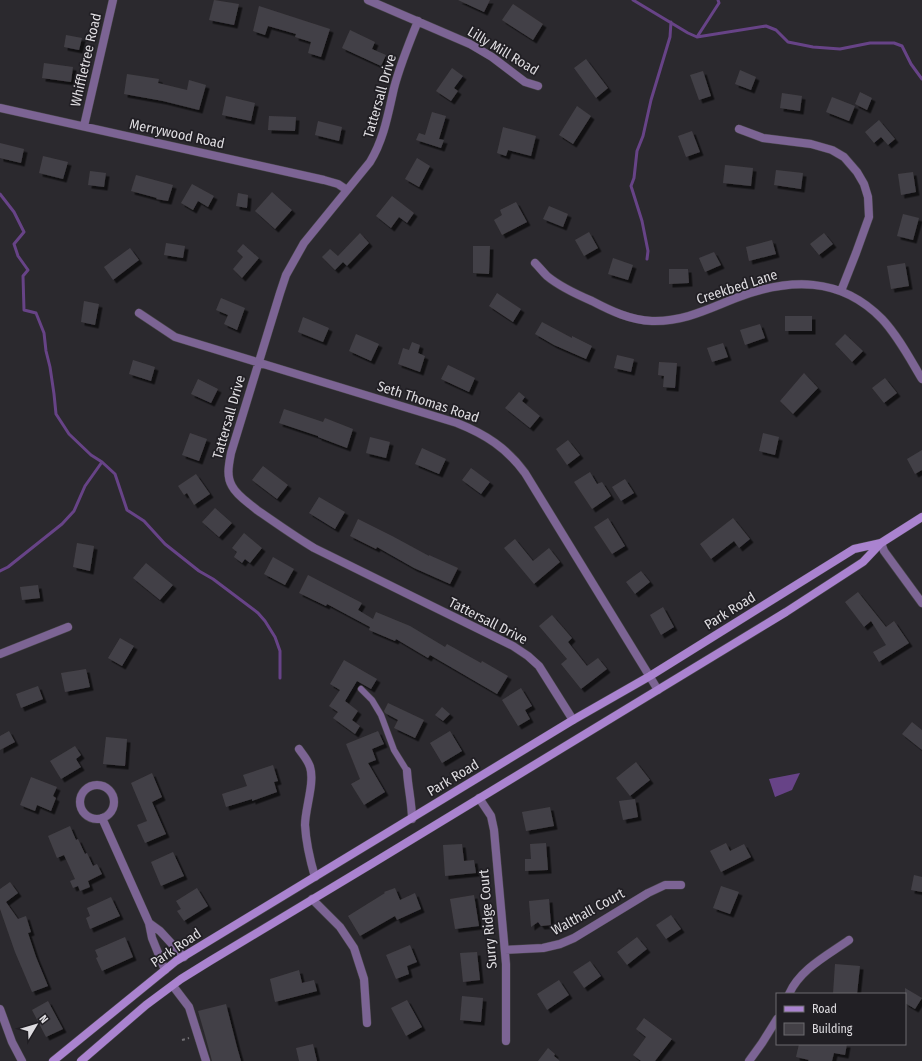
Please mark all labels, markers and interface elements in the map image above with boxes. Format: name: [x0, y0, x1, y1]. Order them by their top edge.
street label: Whiffletree Road: [67, 12, 105, 108]
street label: Lilly Mill Road: [464, 23, 542, 79]
street label: Tattersall Drive: [360, 52, 400, 140]
street label: Merrywood Road: [128, 116, 226, 152]
street label: Creekbed Lane: [694, 266, 780, 308]
street label: Tattersall Drive: [209, 373, 249, 461]
street label: Seth Thomas Road: [375, 378, 481, 426]
street label: Park Road: [701, 589, 759, 633]
street label: Tattersall Drive: [446, 594, 530, 648]
street label: Park Road: [424, 756, 482, 800]
street label: Surry Ridge Court: [475, 868, 501, 969]
street label: Walthall Court: [549, 885, 628, 939]
street label: Park Road: [148, 925, 204, 971]
legend: [776, 993, 906, 1045]
text: Road: [812, 1002, 837, 1016]
north arrow: [16, 1005, 56, 1045]
text: N: [36, 1013, 51, 1026]
text: Building: [812, 1022, 853, 1036]

